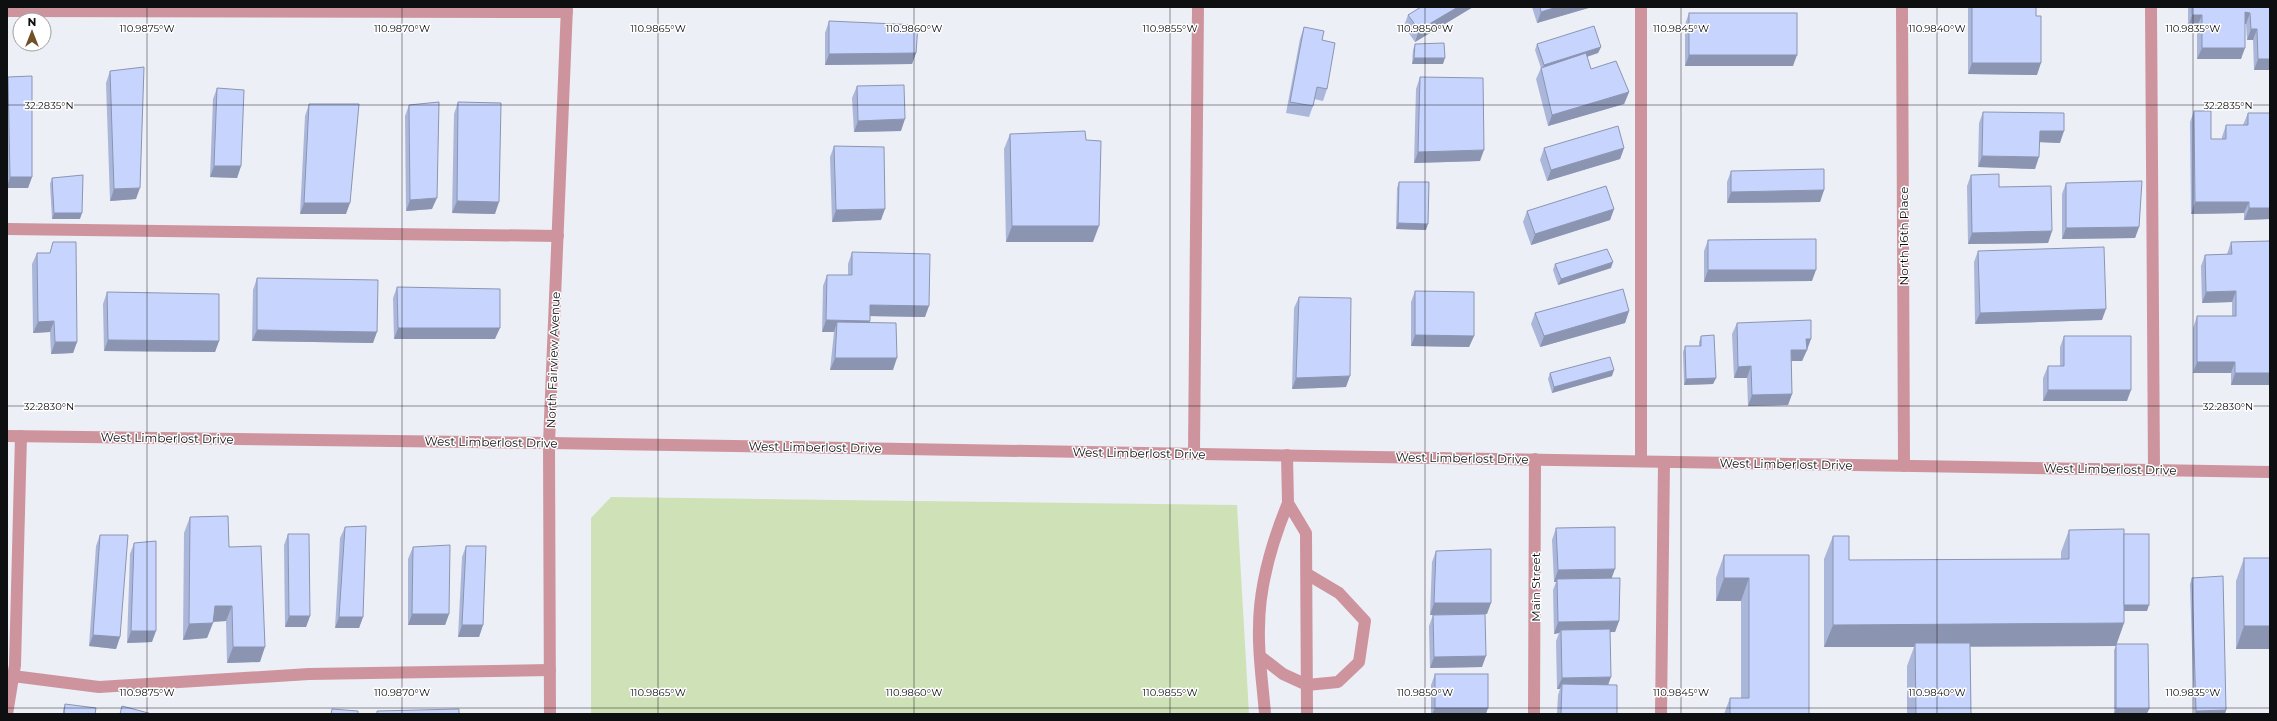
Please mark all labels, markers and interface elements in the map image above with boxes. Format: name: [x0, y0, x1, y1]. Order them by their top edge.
north arrow: [12, 12, 52, 52]
text: N: [28, 15, 36, 29]
text: 110.9875°W: [119, 22, 175, 35]
text: 110.9870°W: [374, 22, 430, 35]
text: 110.9865°W: [630, 22, 686, 35]
text: 110.9860°W: [886, 22, 942, 35]
text: 110.9855°W: [1142, 22, 1198, 35]
text: 110.9850°W: [1397, 22, 1453, 35]
text: 110.9845°W: [1653, 22, 1709, 35]
text: 110.9840°W: [1908, 22, 1966, 35]
text: 110.9835°W: [2166, 22, 2220, 35]
text: 32.2835°N: [24, 99, 74, 112]
text: 32.2835°N: [2203, 99, 2253, 112]
street label: North 16th Place: [1896, 187, 1911, 286]
street label: North Fairview Avenue: [543, 291, 563, 429]
text: 32.2830°N: [24, 400, 74, 413]
text: 32.2830°N: [2203, 400, 2253, 413]
street label: West Limberlost Drive: [100, 429, 234, 447]
street label: West Limberlost Drive: [424, 433, 558, 451]
street label: West Limberlost Drive: [748, 438, 882, 456]
street label: West Limberlost Drive: [1072, 444, 1206, 462]
street label: West Limberlost Drive: [1395, 449, 1529, 467]
street label: West Limberlost Drive: [1719, 455, 1853, 473]
street label: West Limberlost Drive: [2043, 460, 2177, 478]
street label: Main Street: [1528, 552, 1543, 622]
text: 110.9875°W: [119, 686, 175, 699]
text: 110.9870°W: [374, 686, 430, 699]
text: 110.9865°W: [630, 686, 686, 699]
text: 110.9860°W: [886, 686, 942, 699]
text: 110.9855°W: [1142, 686, 1198, 699]
text: 110.9850°W: [1397, 686, 1453, 699]
text: 110.9845°W: [1653, 686, 1709, 699]
text: 110.9840°W: [1908, 686, 1966, 699]
text: 110.9835°W: [2166, 686, 2220, 699]

